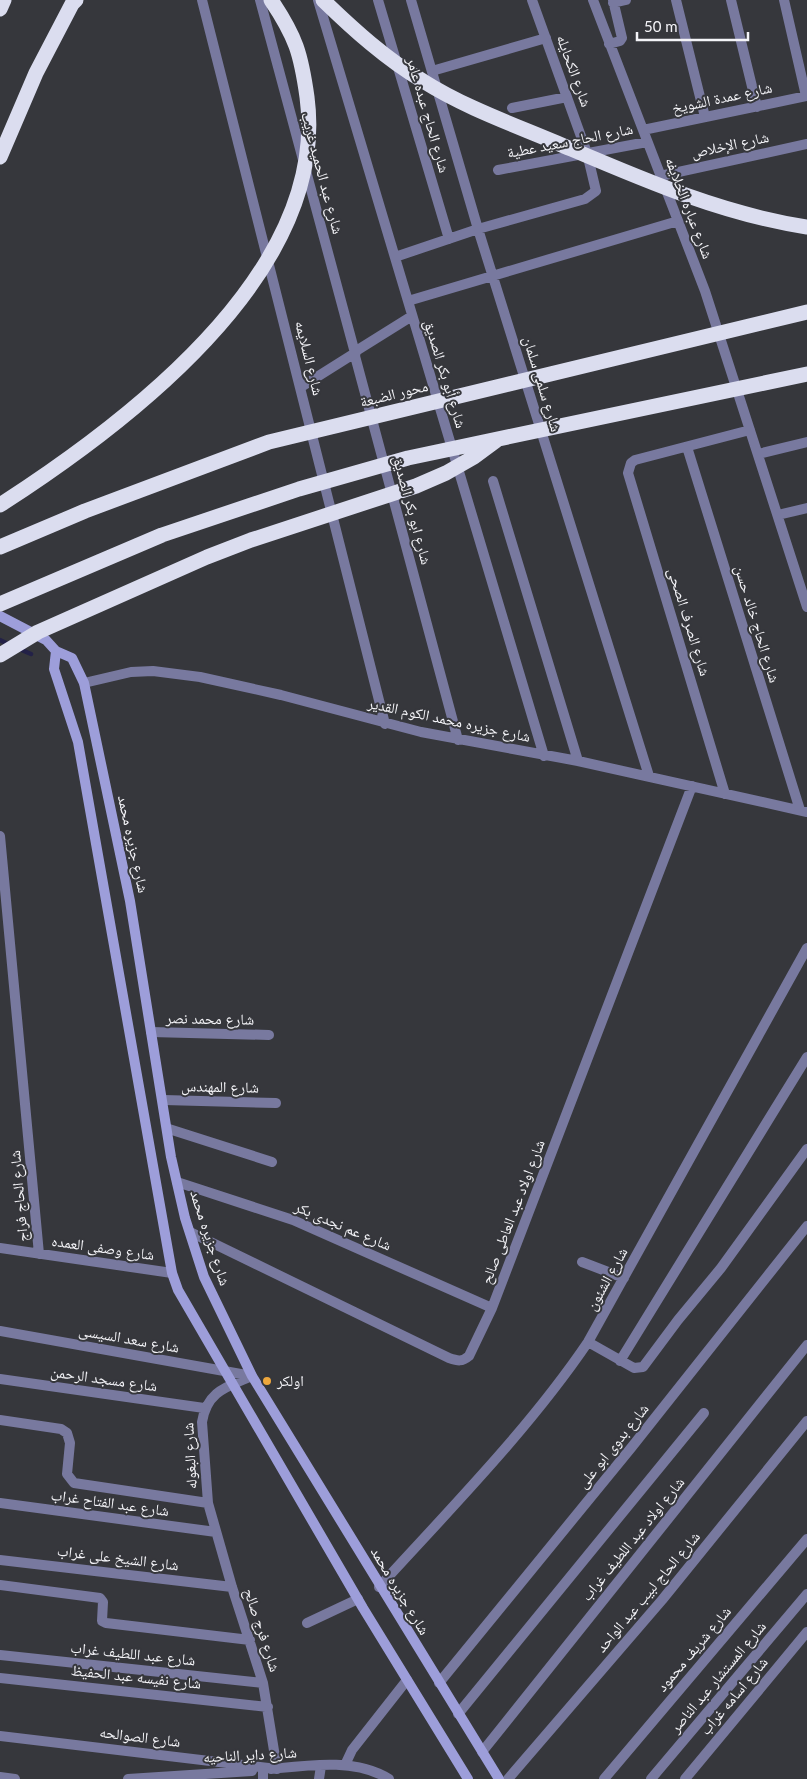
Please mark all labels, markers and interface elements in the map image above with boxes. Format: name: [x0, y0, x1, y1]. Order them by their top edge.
scale bar: [637, 10, 748, 42]
text: 50 m: [644, 17, 678, 35]
street label: شارع الكحايله: [552, 32, 596, 110]
street label: شارع الحاج عبده عامر: [402, 54, 454, 175]
street label: شارع عمدة الشويخ: [670, 78, 774, 118]
street label: شارع عبد الحميد غريب: [296, 110, 348, 236]
street label: شارع الحاج سعيد عطية: [505, 119, 635, 163]
street label: شارع الإخلاص: [689, 127, 771, 163]
street label: شارع عباره الخلايفه: [660, 154, 718, 262]
street label: شارع أبو بكر الصديق: [419, 317, 471, 431]
street label: شارع السلايمه: [290, 319, 328, 398]
street label: شارع سلمى سلمان: [518, 334, 566, 434]
street label: محور الضبعة: [358, 376, 430, 411]
street label: شارع ابو بكر الصديق: [388, 453, 436, 567]
street label: شارع الحاج خالد حسن: [730, 563, 784, 685]
street label: شارع الصرف الصحى: [663, 565, 715, 679]
street label: شارع جزيره محمد الكوم القدير: [365, 693, 532, 747]
street label: شارع جزيره محمد: [113, 793, 153, 895]
street label: شارع محمد نصر: [165, 1008, 254, 1030]
street label: شارع المهندس: [181, 1076, 259, 1098]
street label: شارع اولاد عبد العاطى صالح: [476, 1137, 550, 1287]
street label: شارع الحاج فراج: [5, 1149, 33, 1243]
street label: شارع جزيره محمد: [185, 1188, 235, 1288]
street label: شارع عم نجدى بكر: [291, 1196, 394, 1255]
street label: شارع وصفى العمده: [50, 1231, 156, 1265]
street label: شارع الشئون: [581, 1244, 633, 1314]
street label: شارع سعد السيسى: [77, 1320, 181, 1358]
street label: شارع مسجد الرحمن: [49, 1362, 159, 1396]
place label: اولكر: [276, 1371, 304, 1390]
marker: اولكر: [261, 1375, 273, 1387]
street label: شارع بدوى ابو على: [573, 1399, 654, 1493]
street label: شارع البغوله: [178, 1422, 202, 1490]
street label: شارع اولاد عبد اللطيف غراب: [577, 1473, 689, 1605]
street label: شارع عبد الفتاح غراب: [50, 1485, 171, 1521]
street label: شارع الحاج لبيب عبد الواحد: [591, 1527, 705, 1657]
street label: شارع الشيخ على غراب: [56, 1541, 180, 1575]
street label: شارع جزيره محمد: [366, 1543, 434, 1639]
street label: شارع فرج صالح: [239, 1586, 285, 1675]
street label: شارع شريف محمود: [652, 1602, 736, 1696]
street label: شارع المستشار عبد الناصر: [665, 1617, 771, 1738]
street label: شارع عبد اللطيف غراب: [70, 1638, 197, 1671]
street label: شارع اسامه غراب: [696, 1653, 773, 1739]
street label: شارع نفيسه عبد الحفيظ: [70, 1660, 202, 1694]
street label: شارع الصوالحه: [98, 1722, 182, 1752]
street label: شارع داير الناحيه: [203, 1743, 298, 1767]

